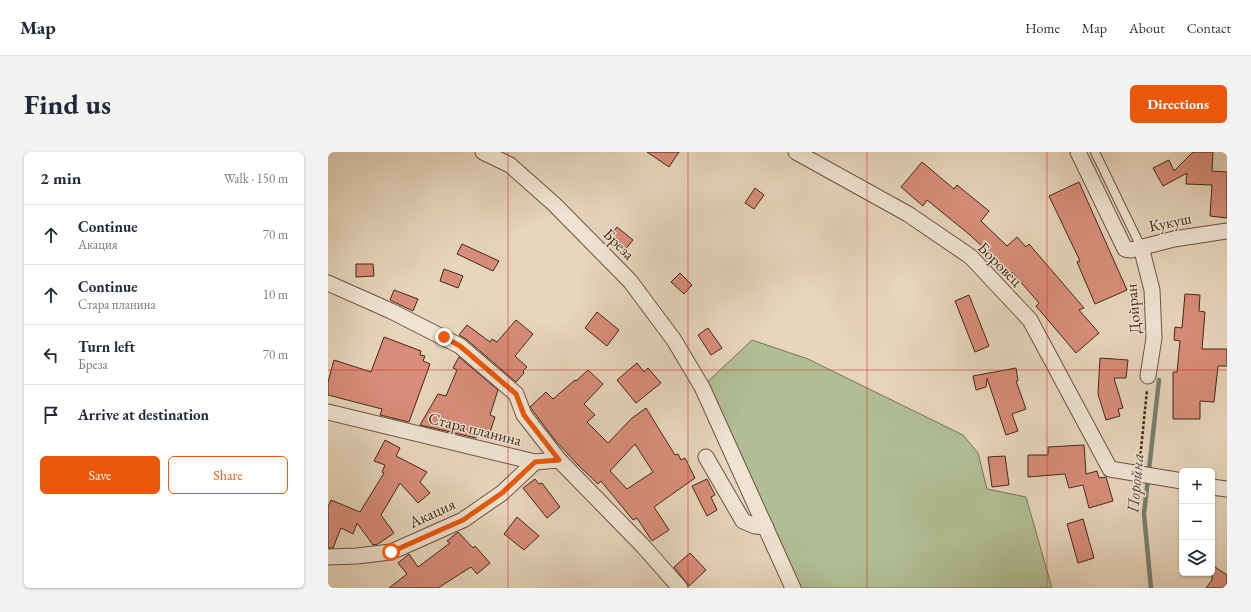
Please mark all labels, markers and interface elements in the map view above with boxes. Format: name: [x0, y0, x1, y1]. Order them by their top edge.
text: Map: [20, 15, 56, 40]
text: Home: [1025, 19, 1060, 37]
text: Map: [1082, 19, 1107, 37]
text: About: [1129, 19, 1165, 37]
text: Contact: [1187, 19, 1231, 37]
button: Directions: [1130, 85, 1227, 123]
text: Find us: [24, 86, 111, 122]
text: 2 min: [40, 167, 81, 189]
text: Walk · 150 m: [224, 170, 288, 187]
street label: Кукуш: [1147, 207, 1193, 237]
text: Continue: [78, 217, 138, 236]
icon: ahead: [40, 224, 62, 246]
street label: Бреза: [599, 224, 640, 265]
text: 70 m: [263, 226, 288, 243]
text: Акация: [78, 236, 118, 253]
street label: Боровец: [973, 237, 1027, 291]
text: Continue: [78, 277, 138, 296]
street label: Дойран: [1120, 283, 1146, 335]
icon: ahead: [40, 284, 62, 306]
text: 10 m: [263, 286, 288, 303]
text: Стара планина: [78, 296, 156, 313]
route end: [435, 328, 453, 346]
text: Turn left: [78, 337, 135, 356]
icon: left: [40, 344, 62, 366]
text: 70 m: [263, 346, 288, 363]
text: Бреза: [78, 356, 108, 373]
icon: arrive: [40, 404, 62, 426]
text: Arrive at destination: [78, 405, 209, 424]
street label: Стара планина: [426, 407, 524, 451]
water label: Поройна: [1121, 452, 1149, 515]
button: Save: [40, 456, 160, 494]
button: Share: [168, 456, 288, 494]
map controls: [1179, 468, 1215, 576]
button: +: [1179, 468, 1215, 504]
street label: Акация: [405, 493, 459, 533]
button: −: [1179, 504, 1215, 540]
button: layers: [1179, 540, 1215, 576]
route start: [382, 543, 400, 561]

